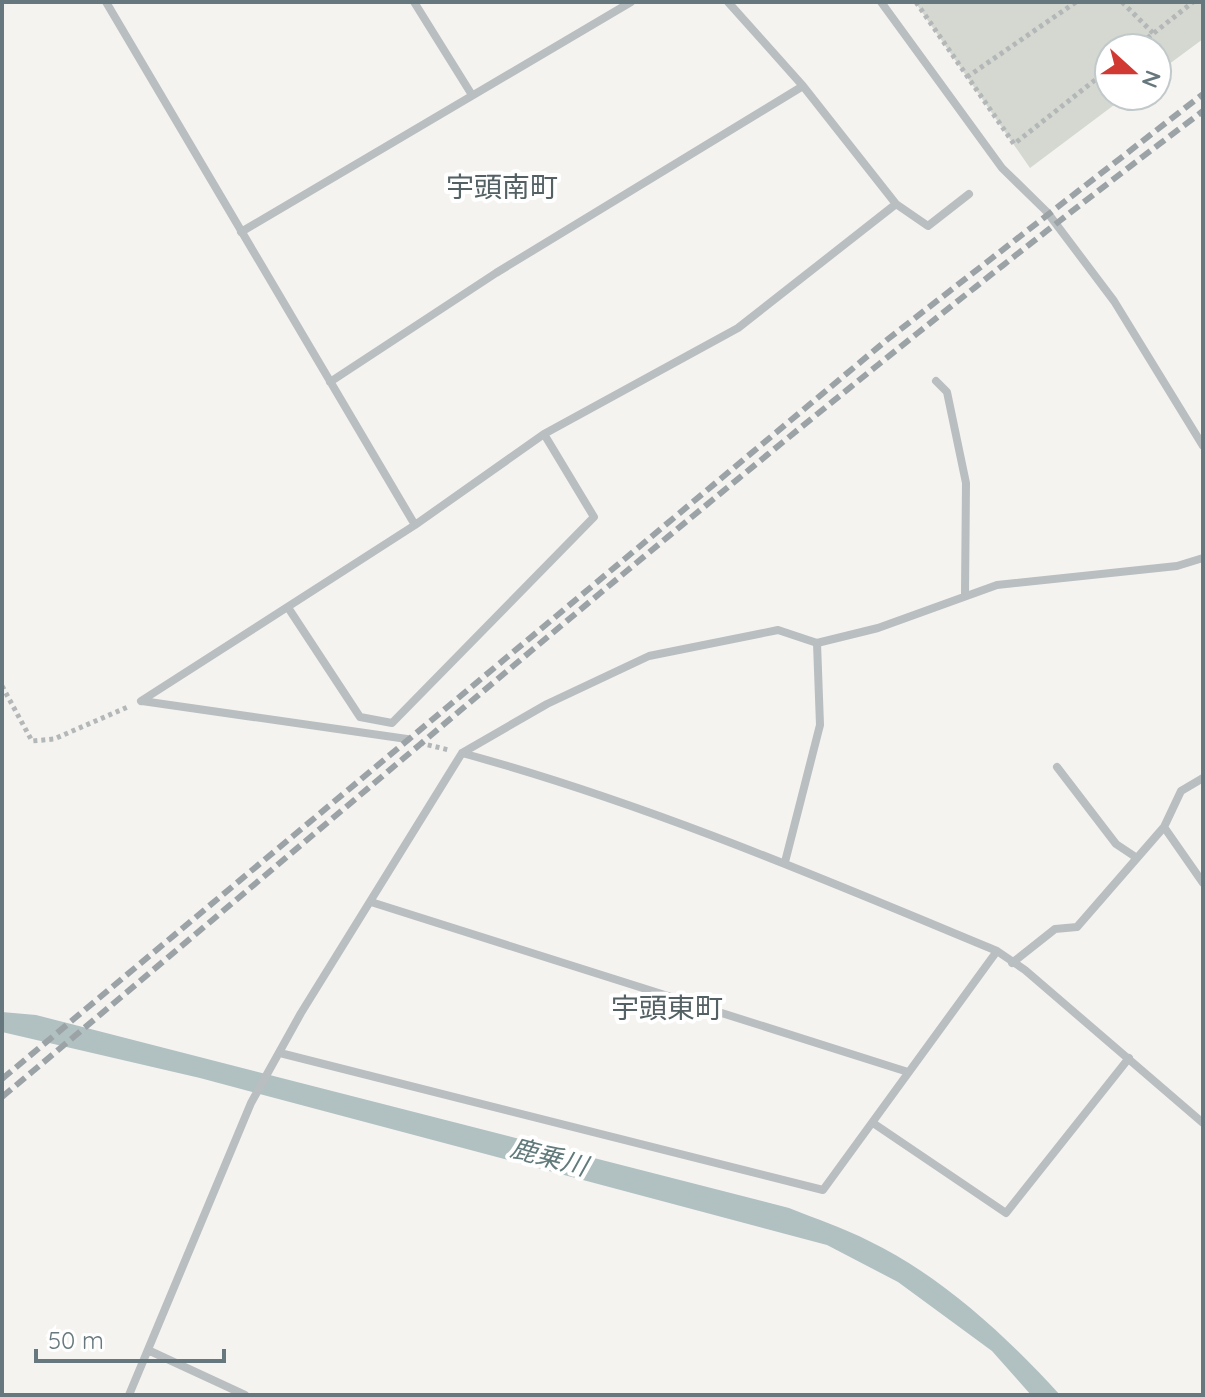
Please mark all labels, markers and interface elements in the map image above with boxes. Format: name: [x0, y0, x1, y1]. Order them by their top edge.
north arrow: [1093, 32, 1173, 112]
text: N: [1136, 67, 1168, 92]
district label: 宇頭南町: [446, 169, 558, 204]
district label: 宇頭東町: [611, 990, 723, 1025]
water label: 鹿乗川: [507, 1130, 594, 1183]
scale bar: [36, 1313, 224, 1363]
text: 50 m: [48, 1325, 104, 1355]

